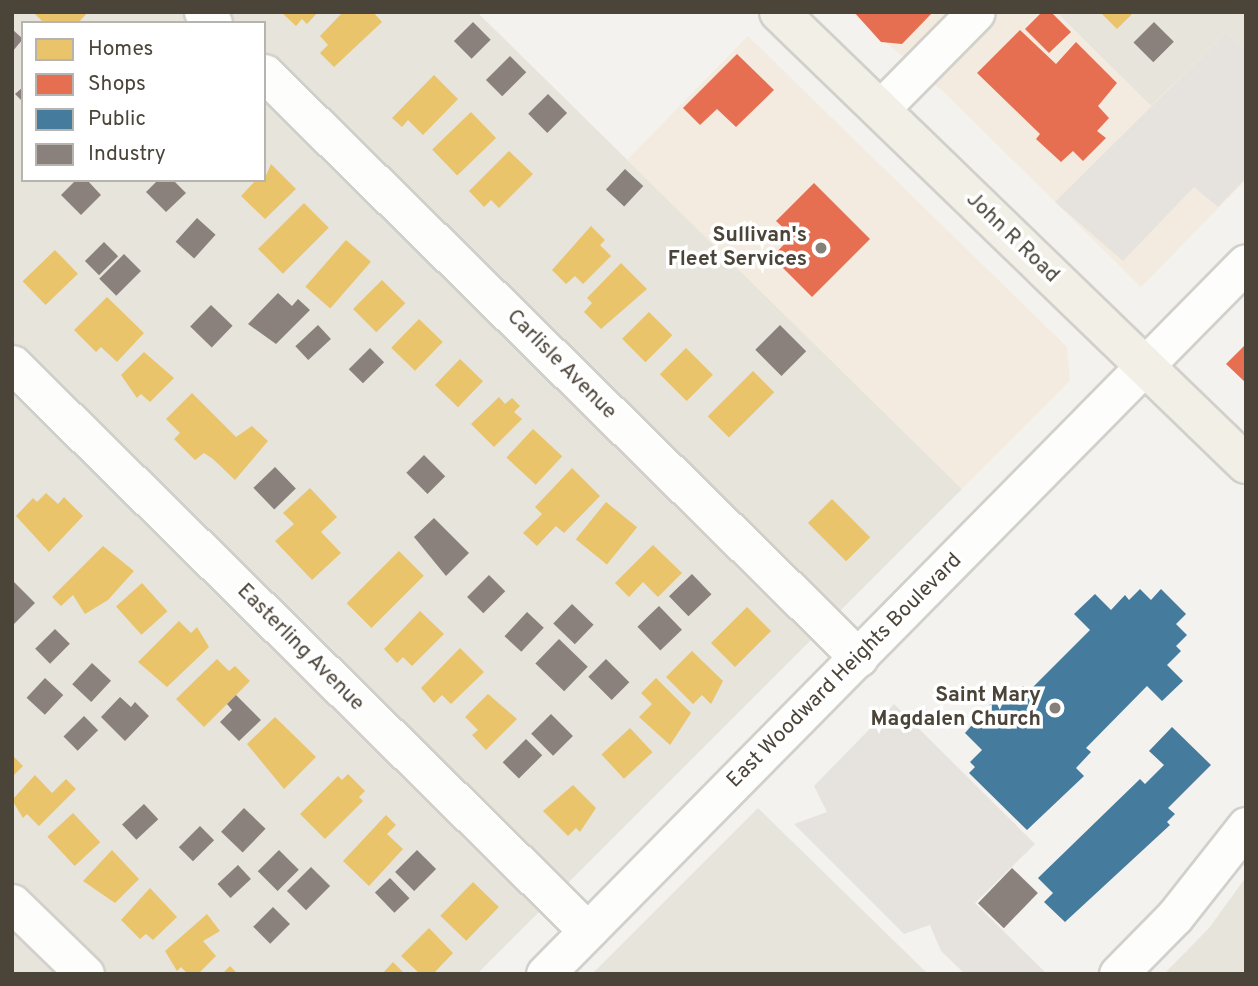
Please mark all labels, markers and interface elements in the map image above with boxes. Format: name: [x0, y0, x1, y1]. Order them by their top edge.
legend: [21, 21, 266, 182]
text: Homes: [88, 36, 153, 63]
text: Shops: [88, 71, 146, 98]
text: Public: [88, 106, 146, 133]
text: Industry: [88, 141, 166, 168]
street label: John R Road: [960, 187, 1064, 289]
place label: Sullivan's Fleet Services: [668, 223, 807, 273]
marker: Sullivan's Fleet Services: [813, 240, 829, 256]
street label: Carlisle Avenue: [501, 305, 621, 425]
street label: East Woodward Heights Boulevard: [722, 548, 968, 794]
street label: Easterling Avenue: [231, 579, 369, 717]
place label: Saint Mary Magdalen Church: [871, 683, 1041, 733]
marker: Saint Mary Magdalen Church: [1047, 700, 1063, 716]

